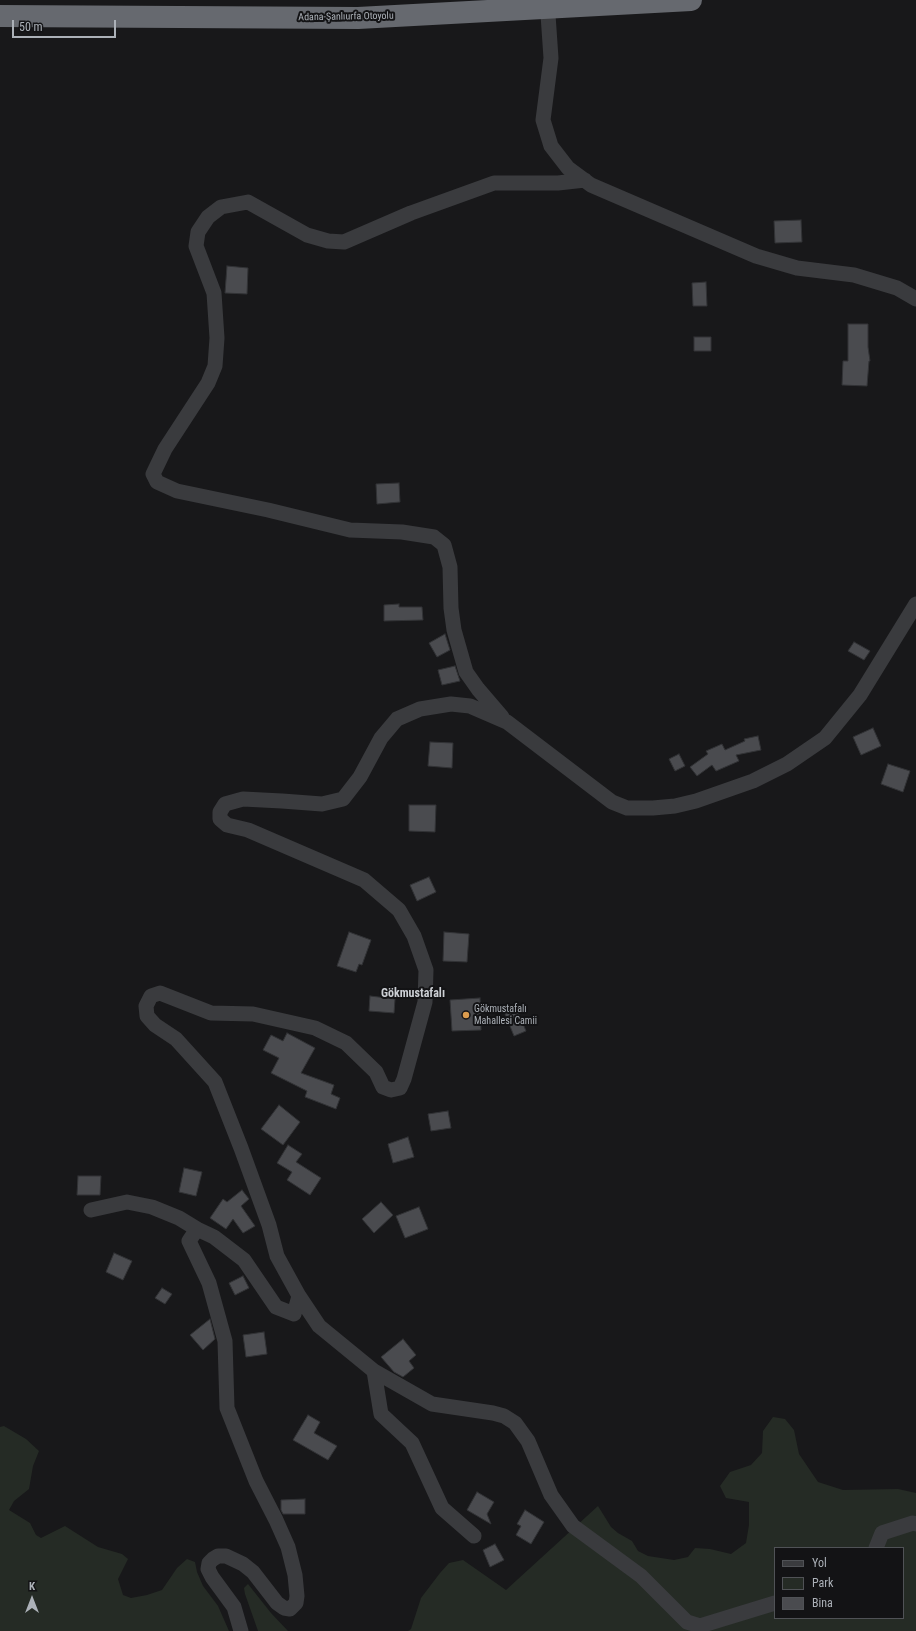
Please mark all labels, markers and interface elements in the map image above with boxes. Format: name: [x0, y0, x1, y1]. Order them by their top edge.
street label: Adana-Şanlıurfa Otoyolu: [298, 10, 394, 24]
scale bar: [14, 12, 118, 38]
text: 50 m: [19, 20, 43, 34]
district label: Gökmustafalı: [381, 987, 445, 1001]
place label: Gökmustafalı Mahallesi Camii: [474, 1003, 537, 1026]
marker: Gökmustafalı Mahallesi Camii: [461, 1010, 471, 1020]
legend: [774, 1547, 904, 1619]
text: Yol: [812, 1556, 827, 1570]
text: Park: [812, 1576, 833, 1590]
north arrow: [12, 1579, 52, 1619]
text: K: [29, 1580, 35, 1593]
text: Bina: [812, 1596, 833, 1610]

